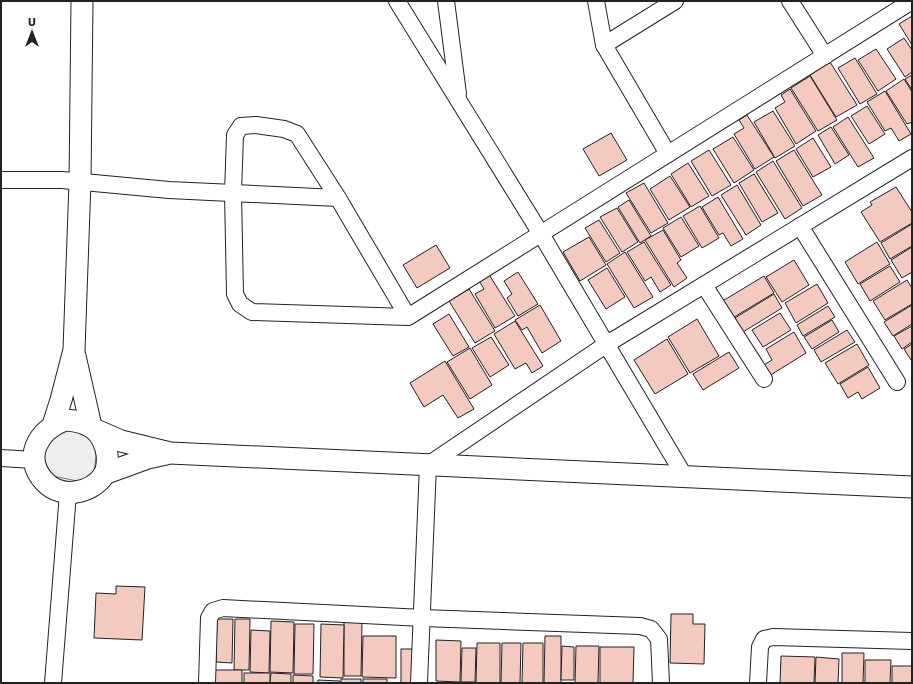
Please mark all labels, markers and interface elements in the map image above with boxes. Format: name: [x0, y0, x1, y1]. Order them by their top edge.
north arrow: [12, 12, 52, 52]
text: U: [28, 16, 36, 29]

